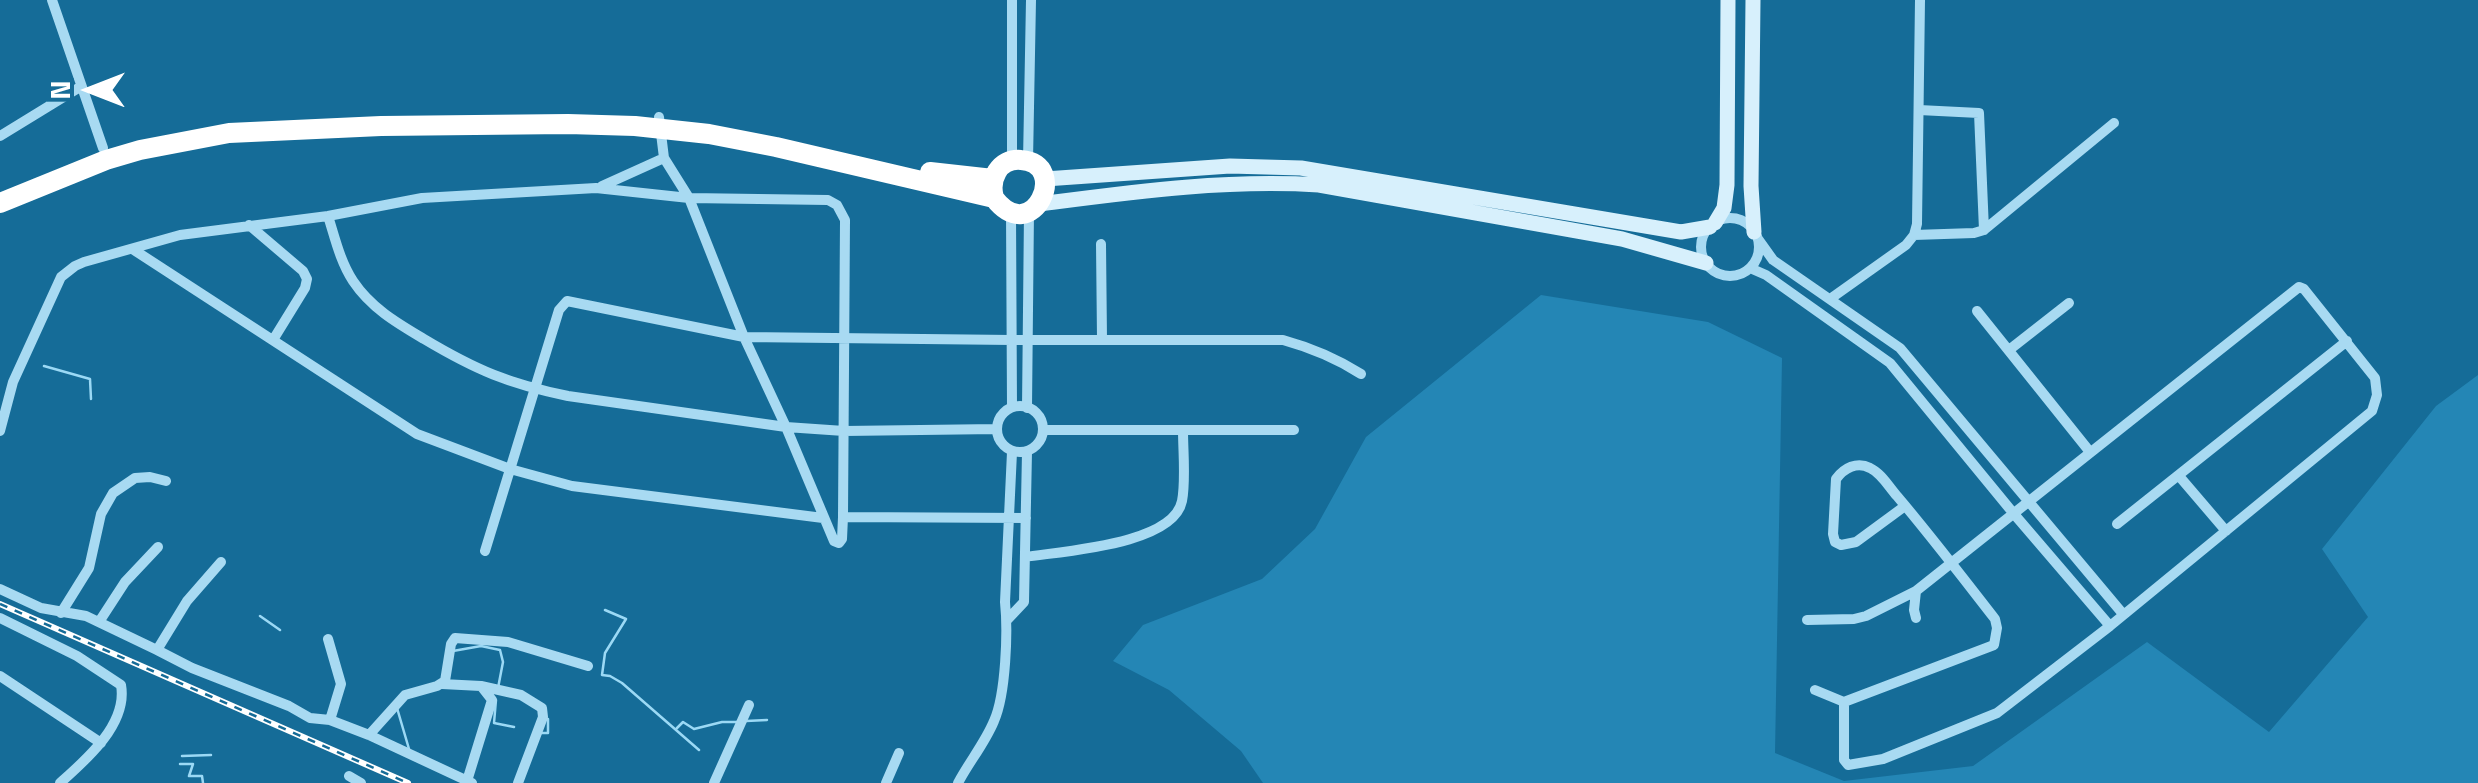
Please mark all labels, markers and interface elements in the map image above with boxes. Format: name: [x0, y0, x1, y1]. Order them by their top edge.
north arrow: [40, 40, 140, 140]
text: N: [38, 80, 81, 100]

